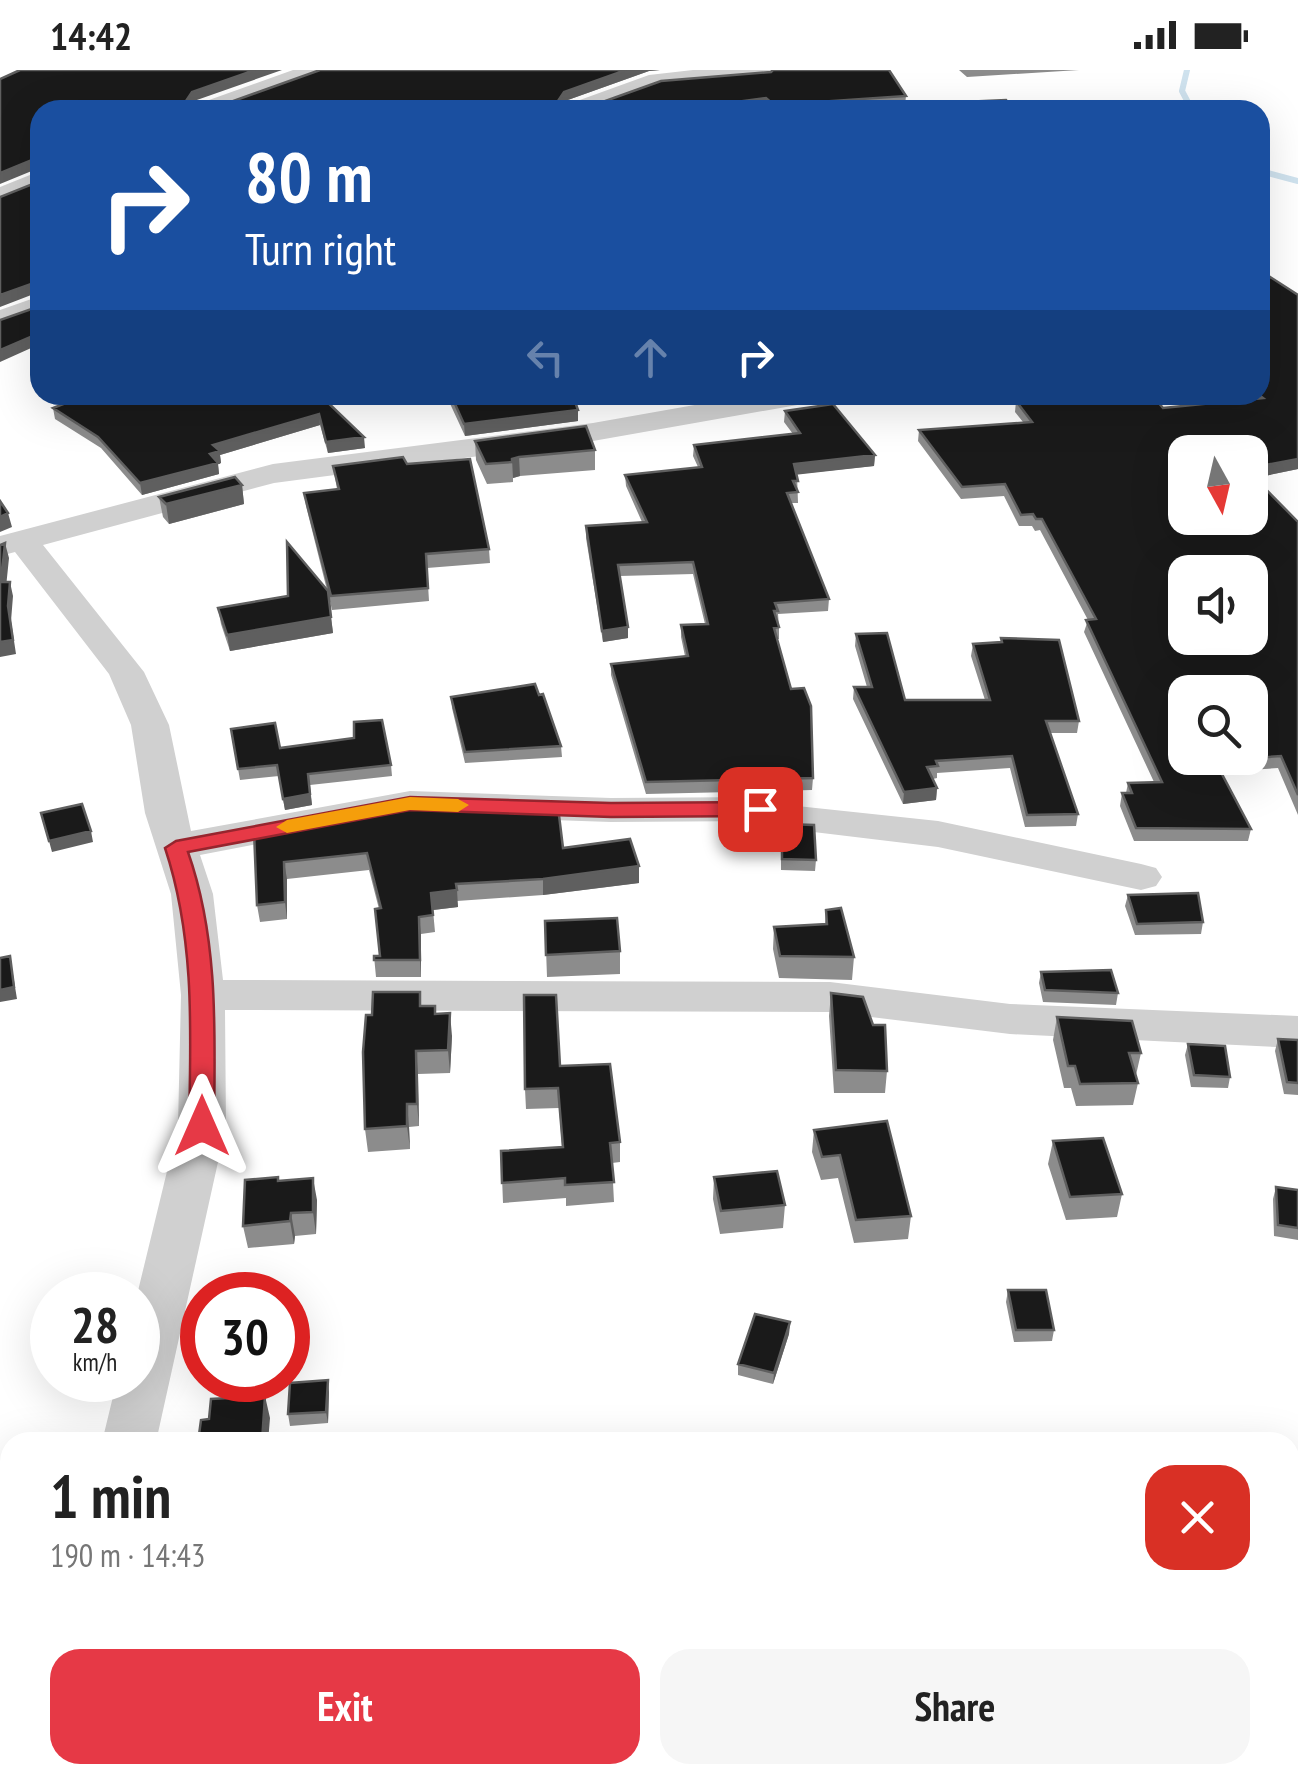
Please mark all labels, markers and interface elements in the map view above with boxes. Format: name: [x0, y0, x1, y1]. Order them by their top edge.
text: 14:42: [50, 11, 132, 60]
text: 80 m: [245, 131, 373, 221]
icon: right: [80, 140, 210, 270]
text: Turn right: [245, 219, 396, 277]
icon: left: [518, 330, 573, 385]
icon: ahead: [623, 330, 678, 385]
icon: right: [728, 330, 783, 385]
north arrow: [1168, 435, 1268, 535]
map controls: [1168, 435, 1268, 775]
button: sound: [1168, 555, 1268, 655]
button: search: [1168, 675, 1268, 775]
pin: [718, 767, 803, 852]
icon: arrive: [733, 782, 788, 837]
position arrow: [150, 1074, 254, 1178]
speed limit sign: 30: [180, 1272, 310, 1402]
text: 28: [71, 1292, 119, 1357]
text: km/h: [73, 1346, 117, 1378]
text: 1 min: [50, 1457, 171, 1535]
button: close: [1145, 1465, 1250, 1570]
text: 190 m · 14:43: [50, 1534, 205, 1576]
button: Exit: [50, 1649, 640, 1764]
button: Share: [660, 1649, 1250, 1764]

